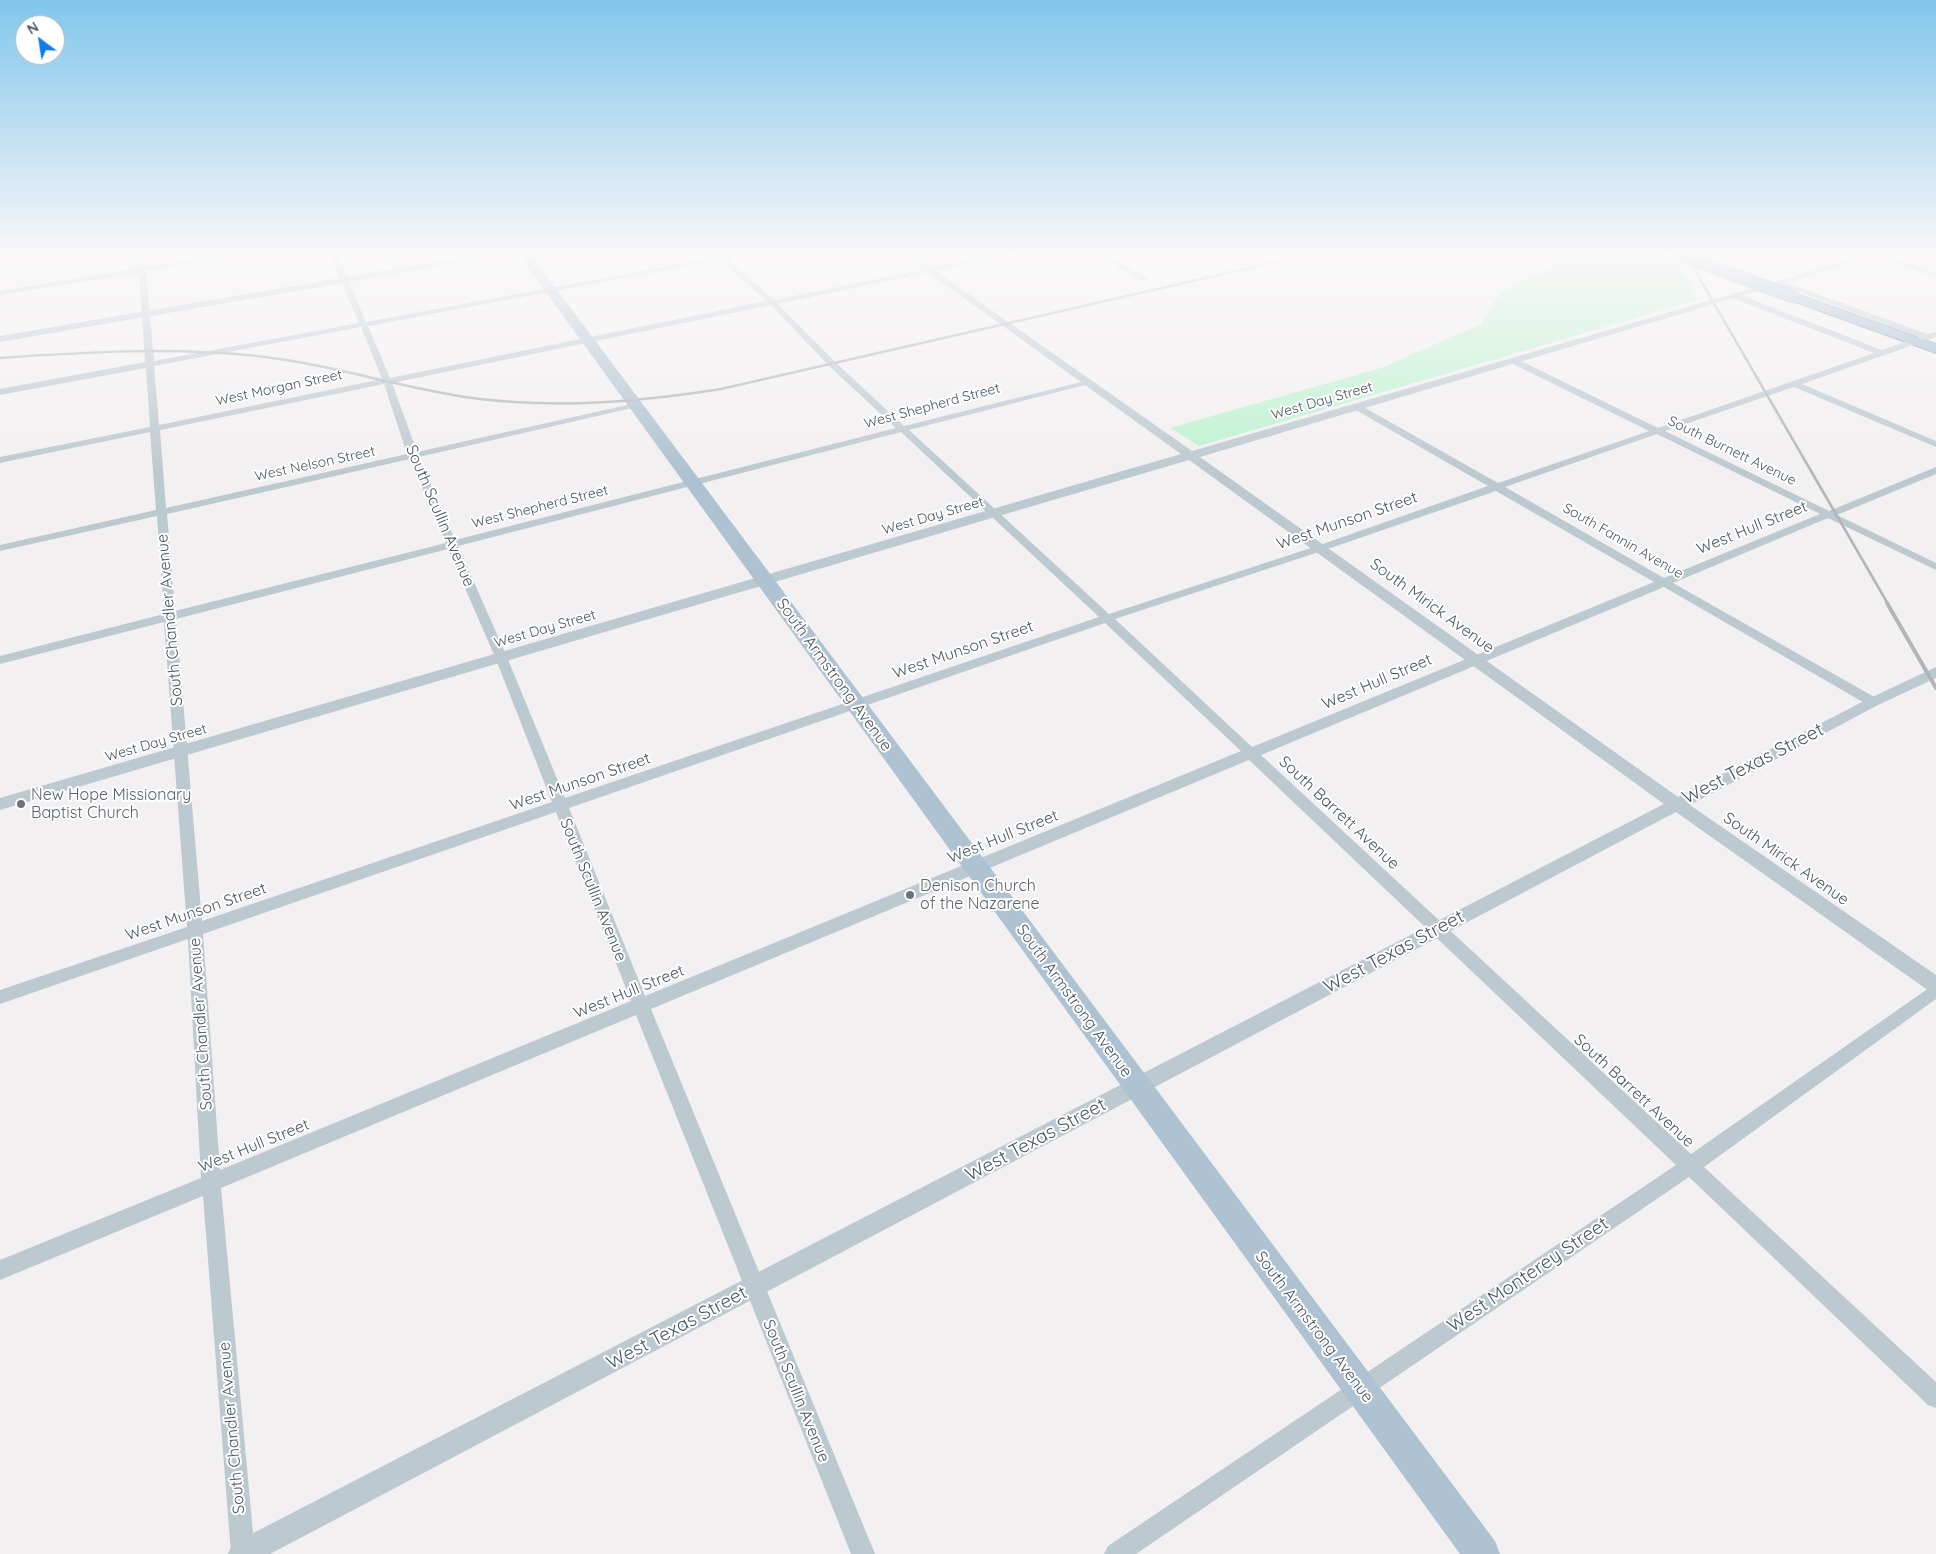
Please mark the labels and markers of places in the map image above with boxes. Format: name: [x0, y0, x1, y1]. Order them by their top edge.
place label: New Hope Missionary Baptist Church: [31, 785, 191, 823]
marker: New Hope Missionary Baptist Church: [15, 798, 27, 810]
place label: Denison Church of the Nazarene: [920, 876, 1040, 914]
marker: Denison Church of the Nazarene: [904, 889, 916, 901]

